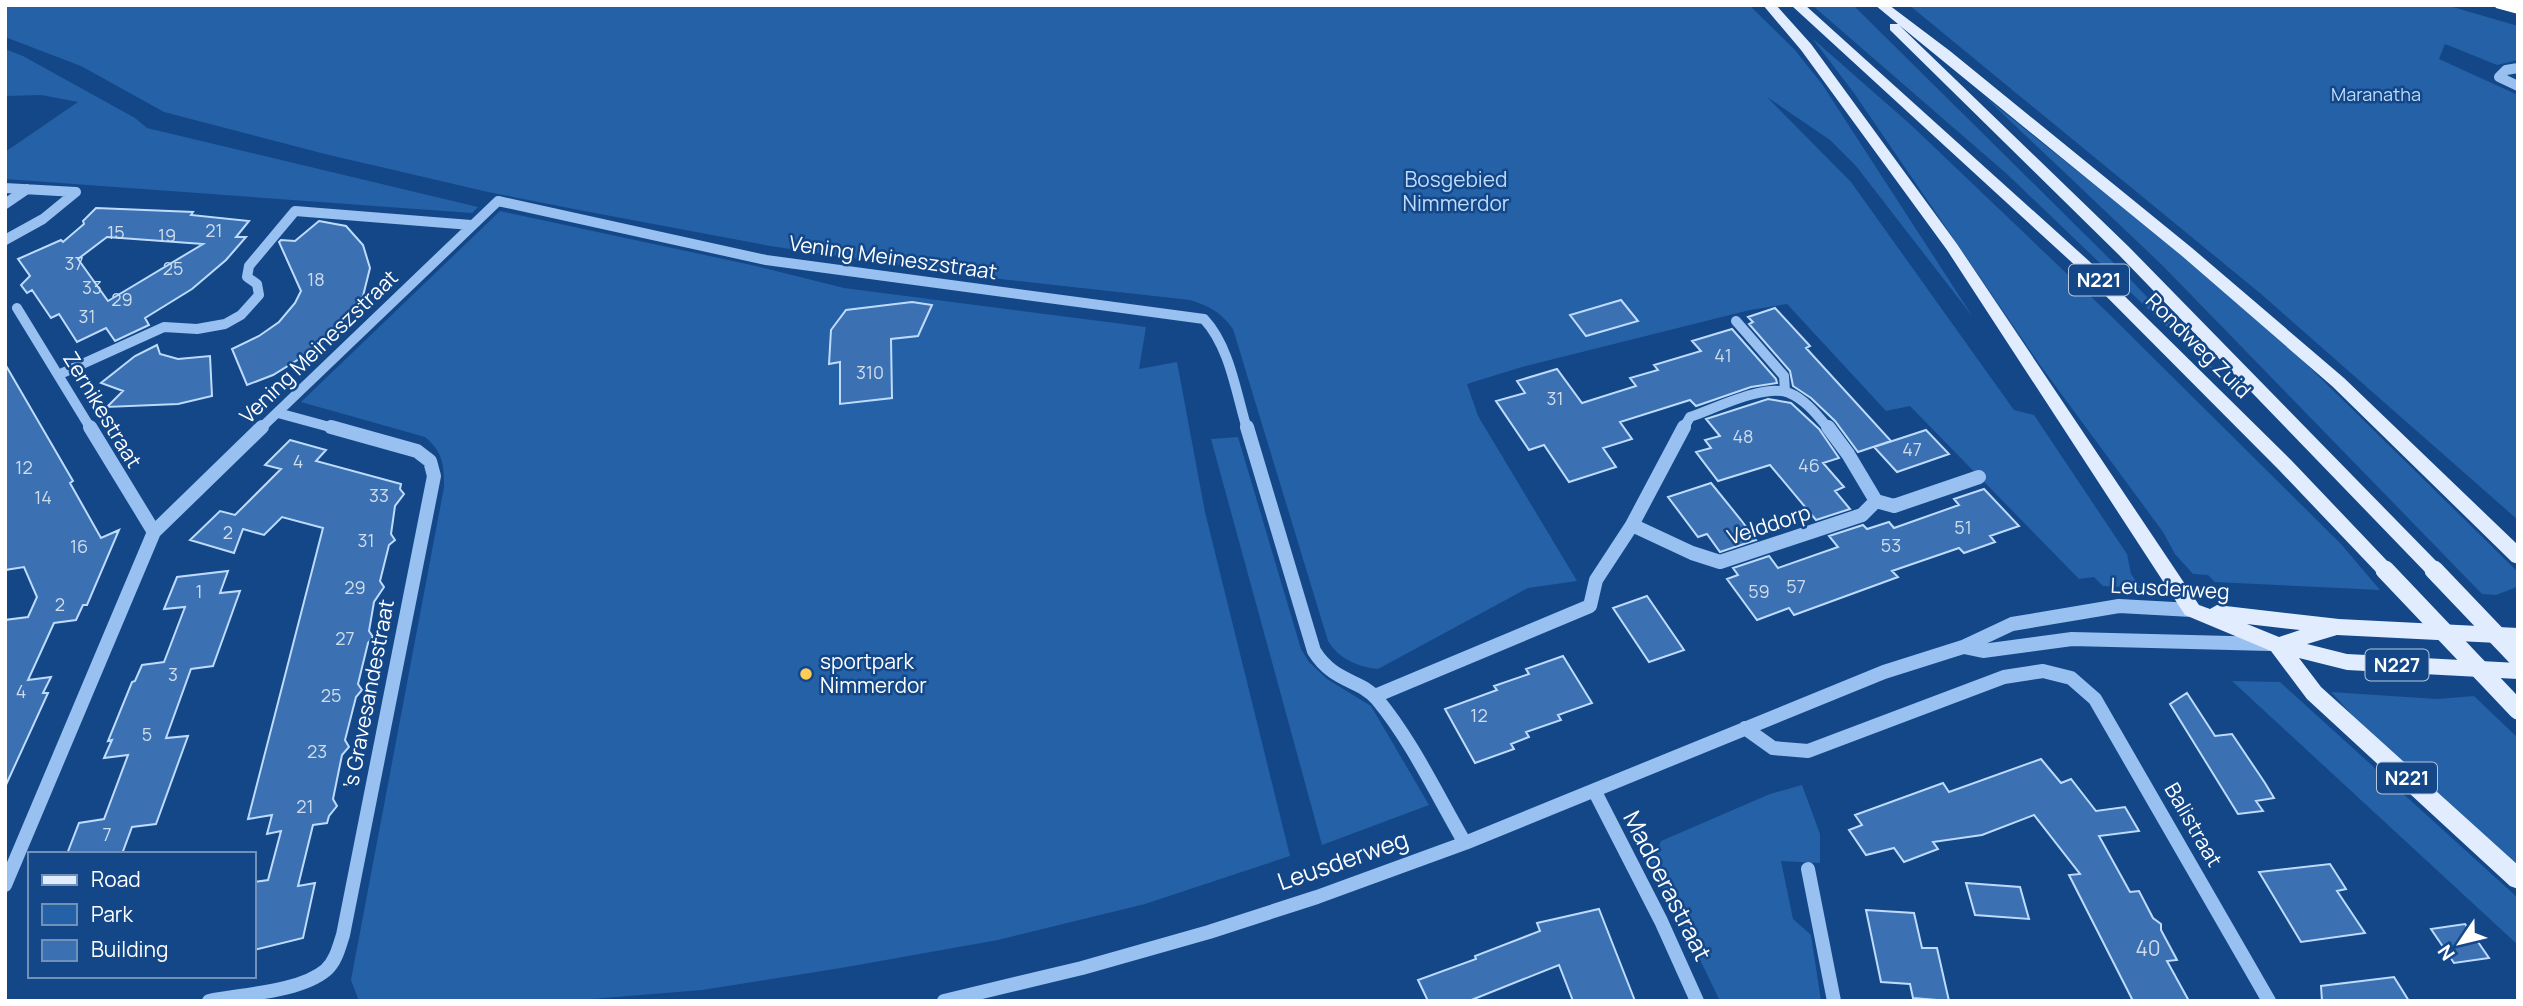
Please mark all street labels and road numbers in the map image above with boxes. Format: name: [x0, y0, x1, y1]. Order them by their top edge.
street label: Vening Meineszstraat: [787, 229, 999, 285]
street label: Vening Meineszstraat: [233, 263, 404, 429]
road number: N221: [2069, 264, 2129, 296]
street label: Rondweg Zuid: [2140, 287, 2257, 404]
street label: Zernikestraat: [57, 346, 149, 473]
street label: Velddorp: [1724, 497, 1814, 551]
street label: Leusderweg: [2110, 571, 2230, 605]
street label: 's Gravesandestraat: [336, 597, 400, 791]
road number: N227: [2366, 650, 2428, 680]
road number: N221: [2377, 762, 2437, 793]
street label: Balistraat: [2159, 777, 2229, 872]
street label: Madoerastraat: [1616, 805, 1720, 966]
street label: Leusderweg: [1273, 822, 1412, 897]

